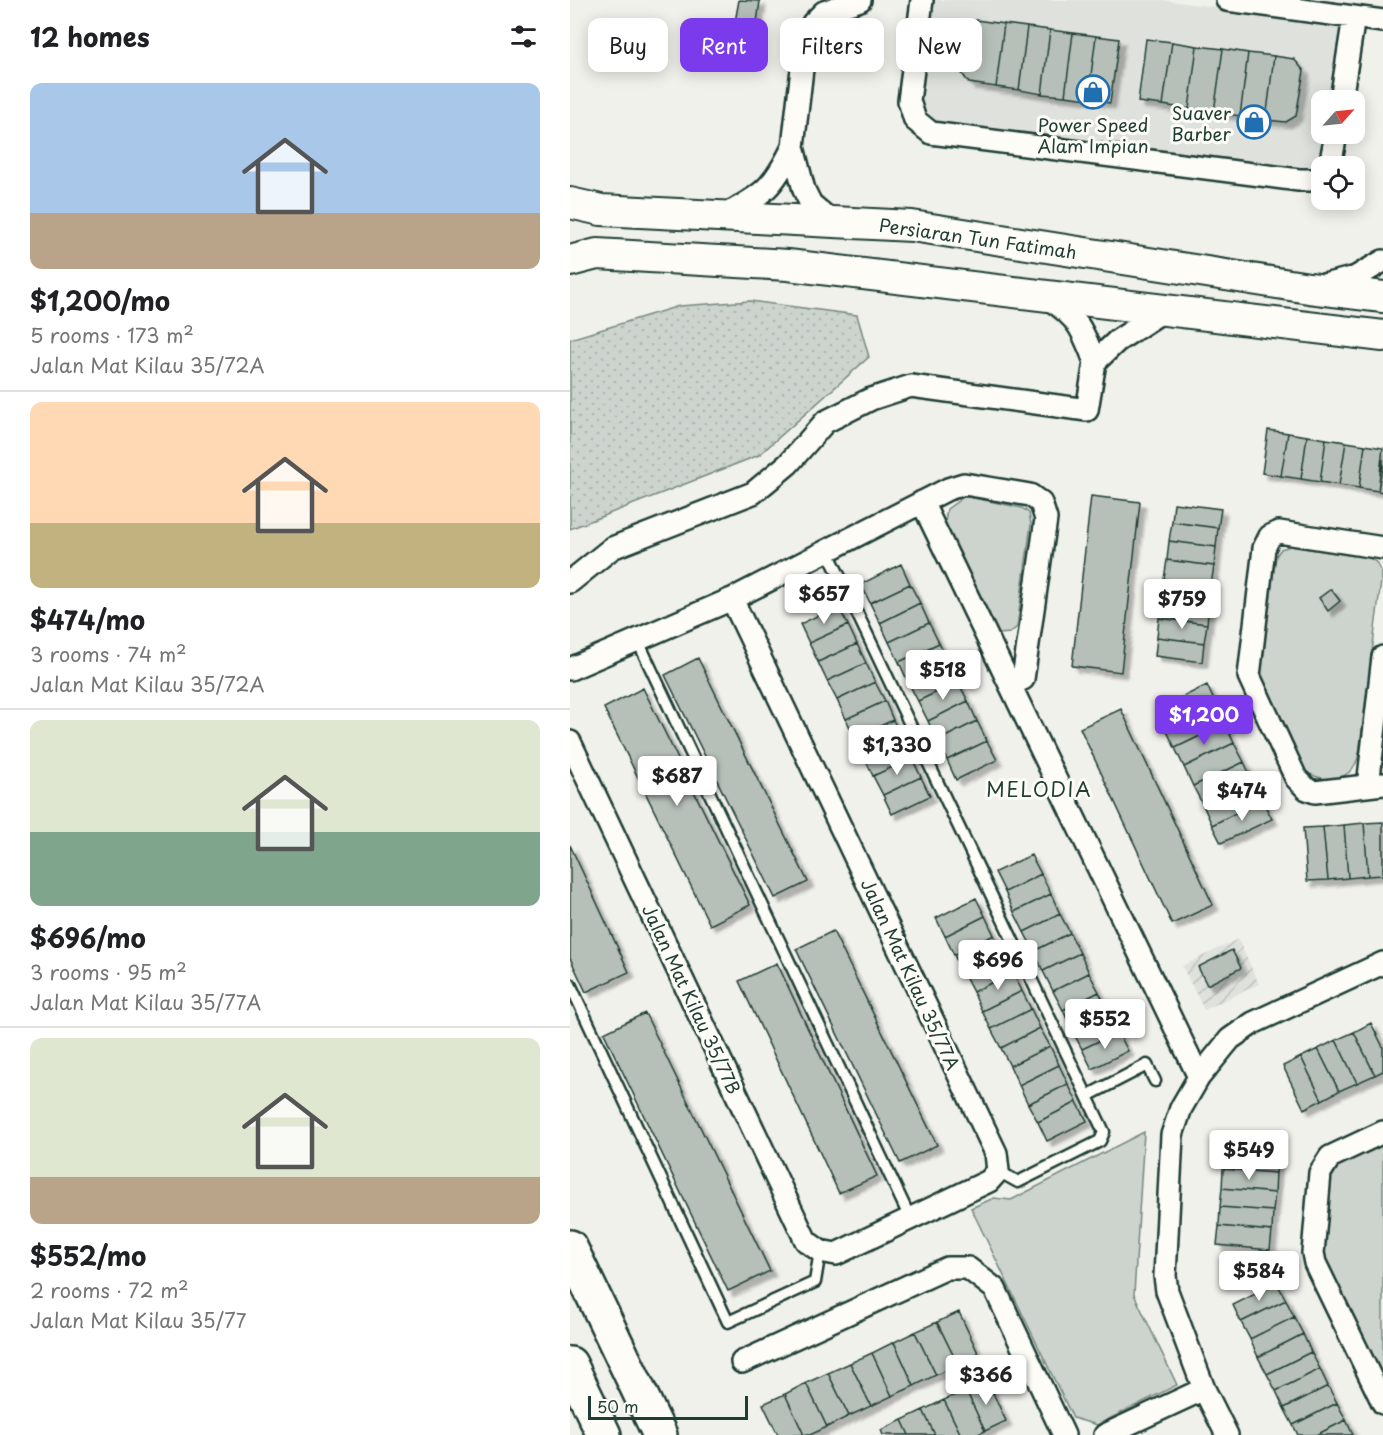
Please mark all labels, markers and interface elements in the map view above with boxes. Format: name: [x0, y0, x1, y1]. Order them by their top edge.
text: 12 homes: [30, 17, 150, 56]
chip: Buy: [588, 18, 668, 72]
chip: Rent: [680, 18, 768, 72]
chip: Filters: [780, 18, 884, 72]
chip: New: [896, 18, 982, 72]
icon: filters: [507, 20, 540, 53]
shop icon: Power Speed Alam Impian: [1075, 74, 1111, 110]
north arrow: [1311, 90, 1365, 144]
map controls: [1311, 90, 1365, 210]
place label: Suaver Barber: [1171, 99, 1232, 147]
shop icon: Suaver Barber: [1236, 104, 1272, 140]
place label: Power Speed Alam Impian: [1038, 111, 1149, 159]
icon: home: [231, 122, 339, 230]
button: locate: [1311, 156, 1365, 210]
street label: Persiaran Tun Fatimah: [878, 211, 1078, 265]
text: $1,200/mo: [30, 281, 170, 320]
text: 5 rooms · 173 m²: [30, 320, 194, 350]
text: Jalan Mat Kilau 35/72A: [30, 350, 265, 380]
icon: home: [231, 441, 339, 549]
pin: $657: [788, 574, 860, 625]
text: $657: [799, 578, 849, 608]
pin: $759: [1146, 579, 1218, 630]
text: $759: [1158, 583, 1206, 613]
text: $474/mo: [30, 600, 145, 639]
text: 3 rooms · 74 m²: [30, 639, 187, 669]
pin: $518: [907, 650, 979, 701]
text: $518: [920, 654, 966, 684]
text: Jalan Mat Kilau 35/72A: [30, 669, 265, 699]
pin: $1,200: [1155, 695, 1253, 746]
text: $1,200: [1169, 699, 1239, 729]
pin: $1,330: [848, 725, 946, 776]
text: $1,330: [862, 729, 932, 759]
pin: $687: [641, 756, 713, 807]
icon: home: [231, 759, 339, 867]
text: $687: [652, 760, 702, 790]
pin: $474: [1206, 771, 1278, 822]
district label: MELODIA: [986, 774, 1092, 804]
text: $474: [1217, 775, 1267, 805]
street label: Jalan Mat Kilau 35/77A: [855, 874, 967, 1074]
street label: Jalan Mat Kilau 35/77B: [636, 900, 748, 1098]
text: $696/mo: [30, 918, 146, 957]
pin: $696: [962, 940, 1034, 991]
text: $696: [972, 944, 1024, 974]
text: 3 rooms · 95 m²: [30, 957, 187, 987]
text: Jalan Mat Kilau 35/77A: [30, 987, 261, 1017]
pin: $552: [1069, 999, 1141, 1050]
text: $552: [1079, 1003, 1131, 1033]
icon: home: [231, 1077, 339, 1185]
pin: $549: [1213, 1130, 1285, 1181]
text: $549: [1223, 1134, 1275, 1164]
text: $552/mo: [30, 1236, 146, 1275]
pin: $584: [1223, 1251, 1295, 1302]
text: $584: [1233, 1255, 1285, 1285]
text: 2 rooms · 72 m²: [30, 1275, 189, 1305]
text: Jalan Mat Kilau 35/77: [30, 1305, 246, 1335]
pin: $366: [950, 1355, 1022, 1406]
text: $366: [959, 1359, 1013, 1389]
scale bar: [588, 1393, 748, 1420]
text: 50 m: [597, 1394, 638, 1418]

